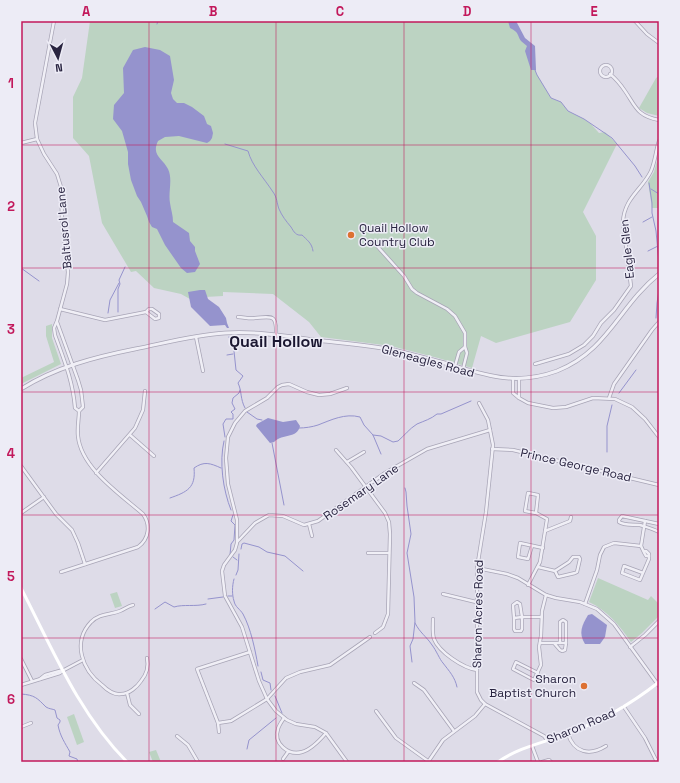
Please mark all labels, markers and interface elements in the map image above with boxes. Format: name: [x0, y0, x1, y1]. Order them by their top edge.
text: A: [82, 3, 91, 20]
text: B: [209, 3, 218, 20]
text: C: [336, 3, 344, 20]
text: D: [463, 3, 472, 20]
text: E: [590, 3, 598, 20]
north arrow: [38, 38, 78, 78]
text: N: [55, 61, 63, 75]
text: 1: [8, 75, 14, 92]
street label: Baltusrol Lane: [52, 186, 76, 270]
text: 2: [7, 198, 15, 215]
street label: Eagle Glen: [616, 218, 638, 280]
place label: Quail Hollow Country Club: [359, 220, 435, 250]
marker: Quail Hollow Country Club: [346, 230, 356, 240]
text: 3: [7, 321, 15, 338]
district label: Quail Hollow: [229, 331, 323, 352]
street label: Gleneagles Road: [380, 341, 476, 381]
street label: Prince George Road: [519, 444, 633, 486]
text: 4: [7, 445, 15, 462]
street label: Rosemary Lane: [320, 460, 402, 524]
street label: Sharon Acres Road: [469, 560, 487, 668]
text: 5: [7, 568, 15, 585]
place label: Sharon Baptist Church: [489, 671, 576, 701]
marker: Sharon Baptist Church: [579, 681, 589, 691]
text: 6: [7, 691, 15, 708]
street label: Sharon Road: [544, 704, 618, 748]

